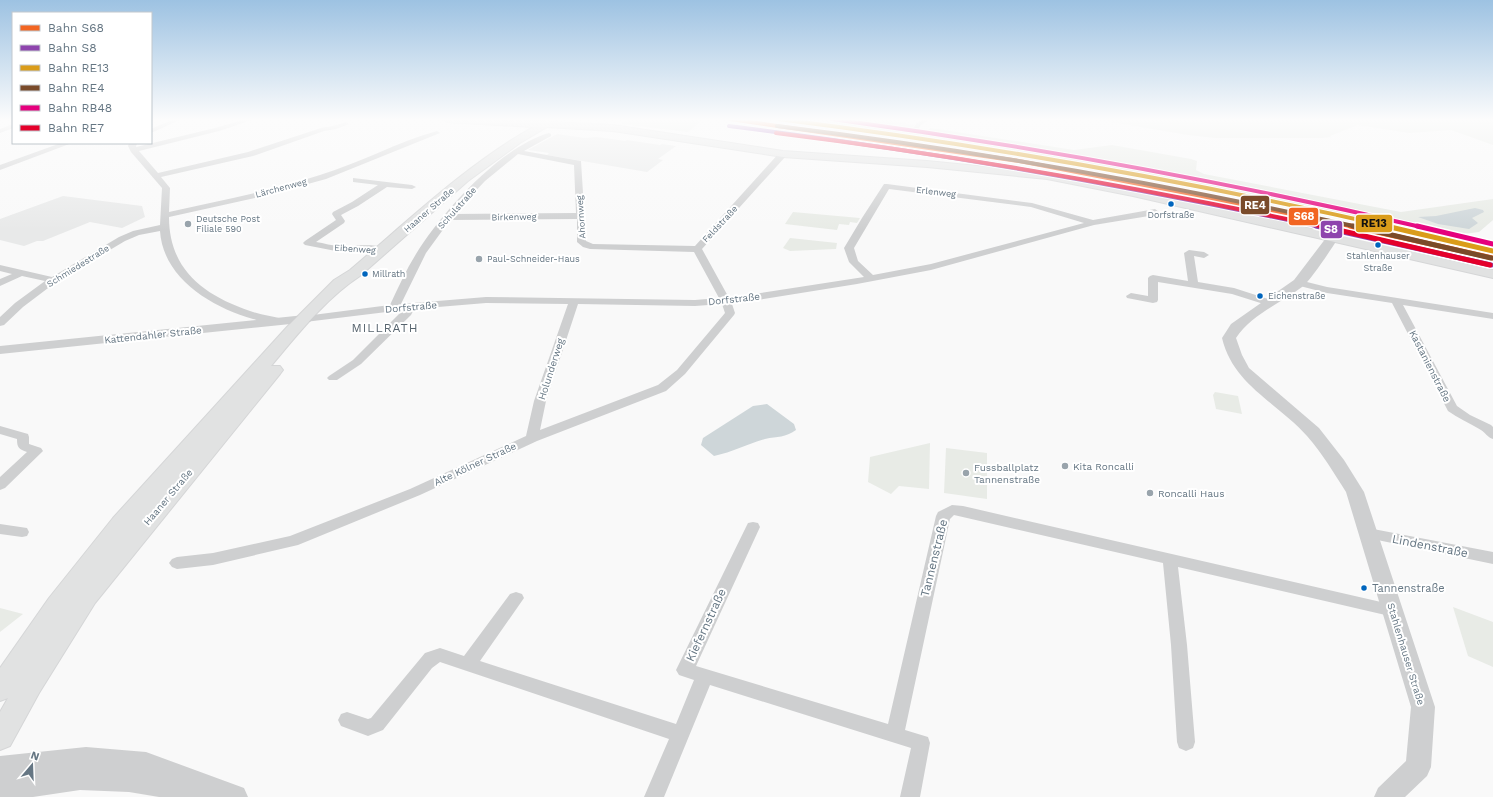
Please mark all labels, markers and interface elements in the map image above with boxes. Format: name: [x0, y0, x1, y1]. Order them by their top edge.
legend: [12, 12, 152, 144]
text: Bahn S68: [48, 21, 104, 35]
text: Bahn S8: [48, 41, 97, 55]
text: Bahn RE13: [48, 61, 109, 75]
text: Bahn RE4: [48, 81, 105, 95]
text: Bahn RB48: [48, 101, 112, 115]
text: Bahn RE7: [48, 121, 104, 135]
street label: Lärchenweg: [254, 176, 308, 200]
street label: Schulstraße: [436, 185, 478, 231]
street label: Erlenweg: [915, 185, 957, 199]
street label: Haaner Straße: [402, 186, 456, 234]
street label: Ahornweg: [574, 195, 588, 239]
line badge: RE4: [1240, 195, 1270, 215]
marker: Dorfstraße: [1166, 199, 1176, 209]
text: RE4: [1244, 199, 1266, 212]
street label: Feldstraße: [700, 204, 740, 244]
line badge: S68: [1288, 207, 1319, 226]
place label: Dorfstraße: [1148, 210, 1195, 220]
text: S68: [1294, 210, 1314, 223]
street label: Birkenweg: [491, 212, 537, 222]
place label: Deutsche Post Filiale 590: [196, 214, 260, 234]
line badge: RE13: [1355, 214, 1393, 233]
text: RE13: [1361, 217, 1387, 230]
marker: Deutsche Post Filiale 590: [183, 219, 193, 229]
line badge: S8: [1320, 220, 1343, 239]
text: S8: [1324, 223, 1338, 236]
marker: Stahlenhauser Straße: [1373, 240, 1383, 250]
street label: Schmiedestraße: [45, 243, 111, 289]
street label: Eibenweg: [334, 243, 376, 255]
place label: Stahlenhauser Straße: [1346, 251, 1410, 273]
marker: Paul-Schneider-Haus: [474, 254, 484, 264]
place label: Paul-Schneider-Haus: [487, 254, 580, 264]
marker: Millrath: [360, 269, 370, 279]
place label: Millrath: [372, 269, 405, 279]
street label: Dorfstraße: [707, 291, 761, 307]
marker: Eichenstraße: [1255, 291, 1265, 301]
place label: Eichenstraße: [1268, 291, 1325, 301]
street label: Dorfstraße: [385, 299, 438, 315]
district label: MILLRATH: [351, 321, 419, 335]
street label: Kattendahler Straße: [104, 324, 202, 346]
street label: Kastanienstraße: [1407, 328, 1453, 404]
street label: Holunderweg: [536, 336, 566, 401]
street label: Alte Kölner Straße: [432, 440, 518, 488]
marker: Kita Roncalli: [1060, 461, 1070, 471]
place label: Kita Roncalli: [1073, 461, 1134, 472]
place label: Fussballplatz Tannenstraße: [974, 462, 1040, 485]
street label: Haaner Straße: [141, 466, 195, 527]
marker: Fussballplatz Tannenstraße: [961, 468, 971, 478]
marker: Roncalli Haus: [1145, 488, 1155, 498]
place label: Roncalli Haus: [1158, 488, 1225, 499]
street label: Tannenstraße: [918, 518, 950, 598]
street label: Lindenstraße: [1391, 532, 1469, 560]
place label: Tannenstraße: [1372, 582, 1445, 595]
marker: Tannenstraße: [1359, 583, 1369, 593]
street label: Kiefernstraße: [683, 586, 729, 664]
street label: Stahlenhauser Straße: [1385, 602, 1427, 706]
north arrow: [12, 745, 52, 785]
text: N: [29, 749, 41, 763]

